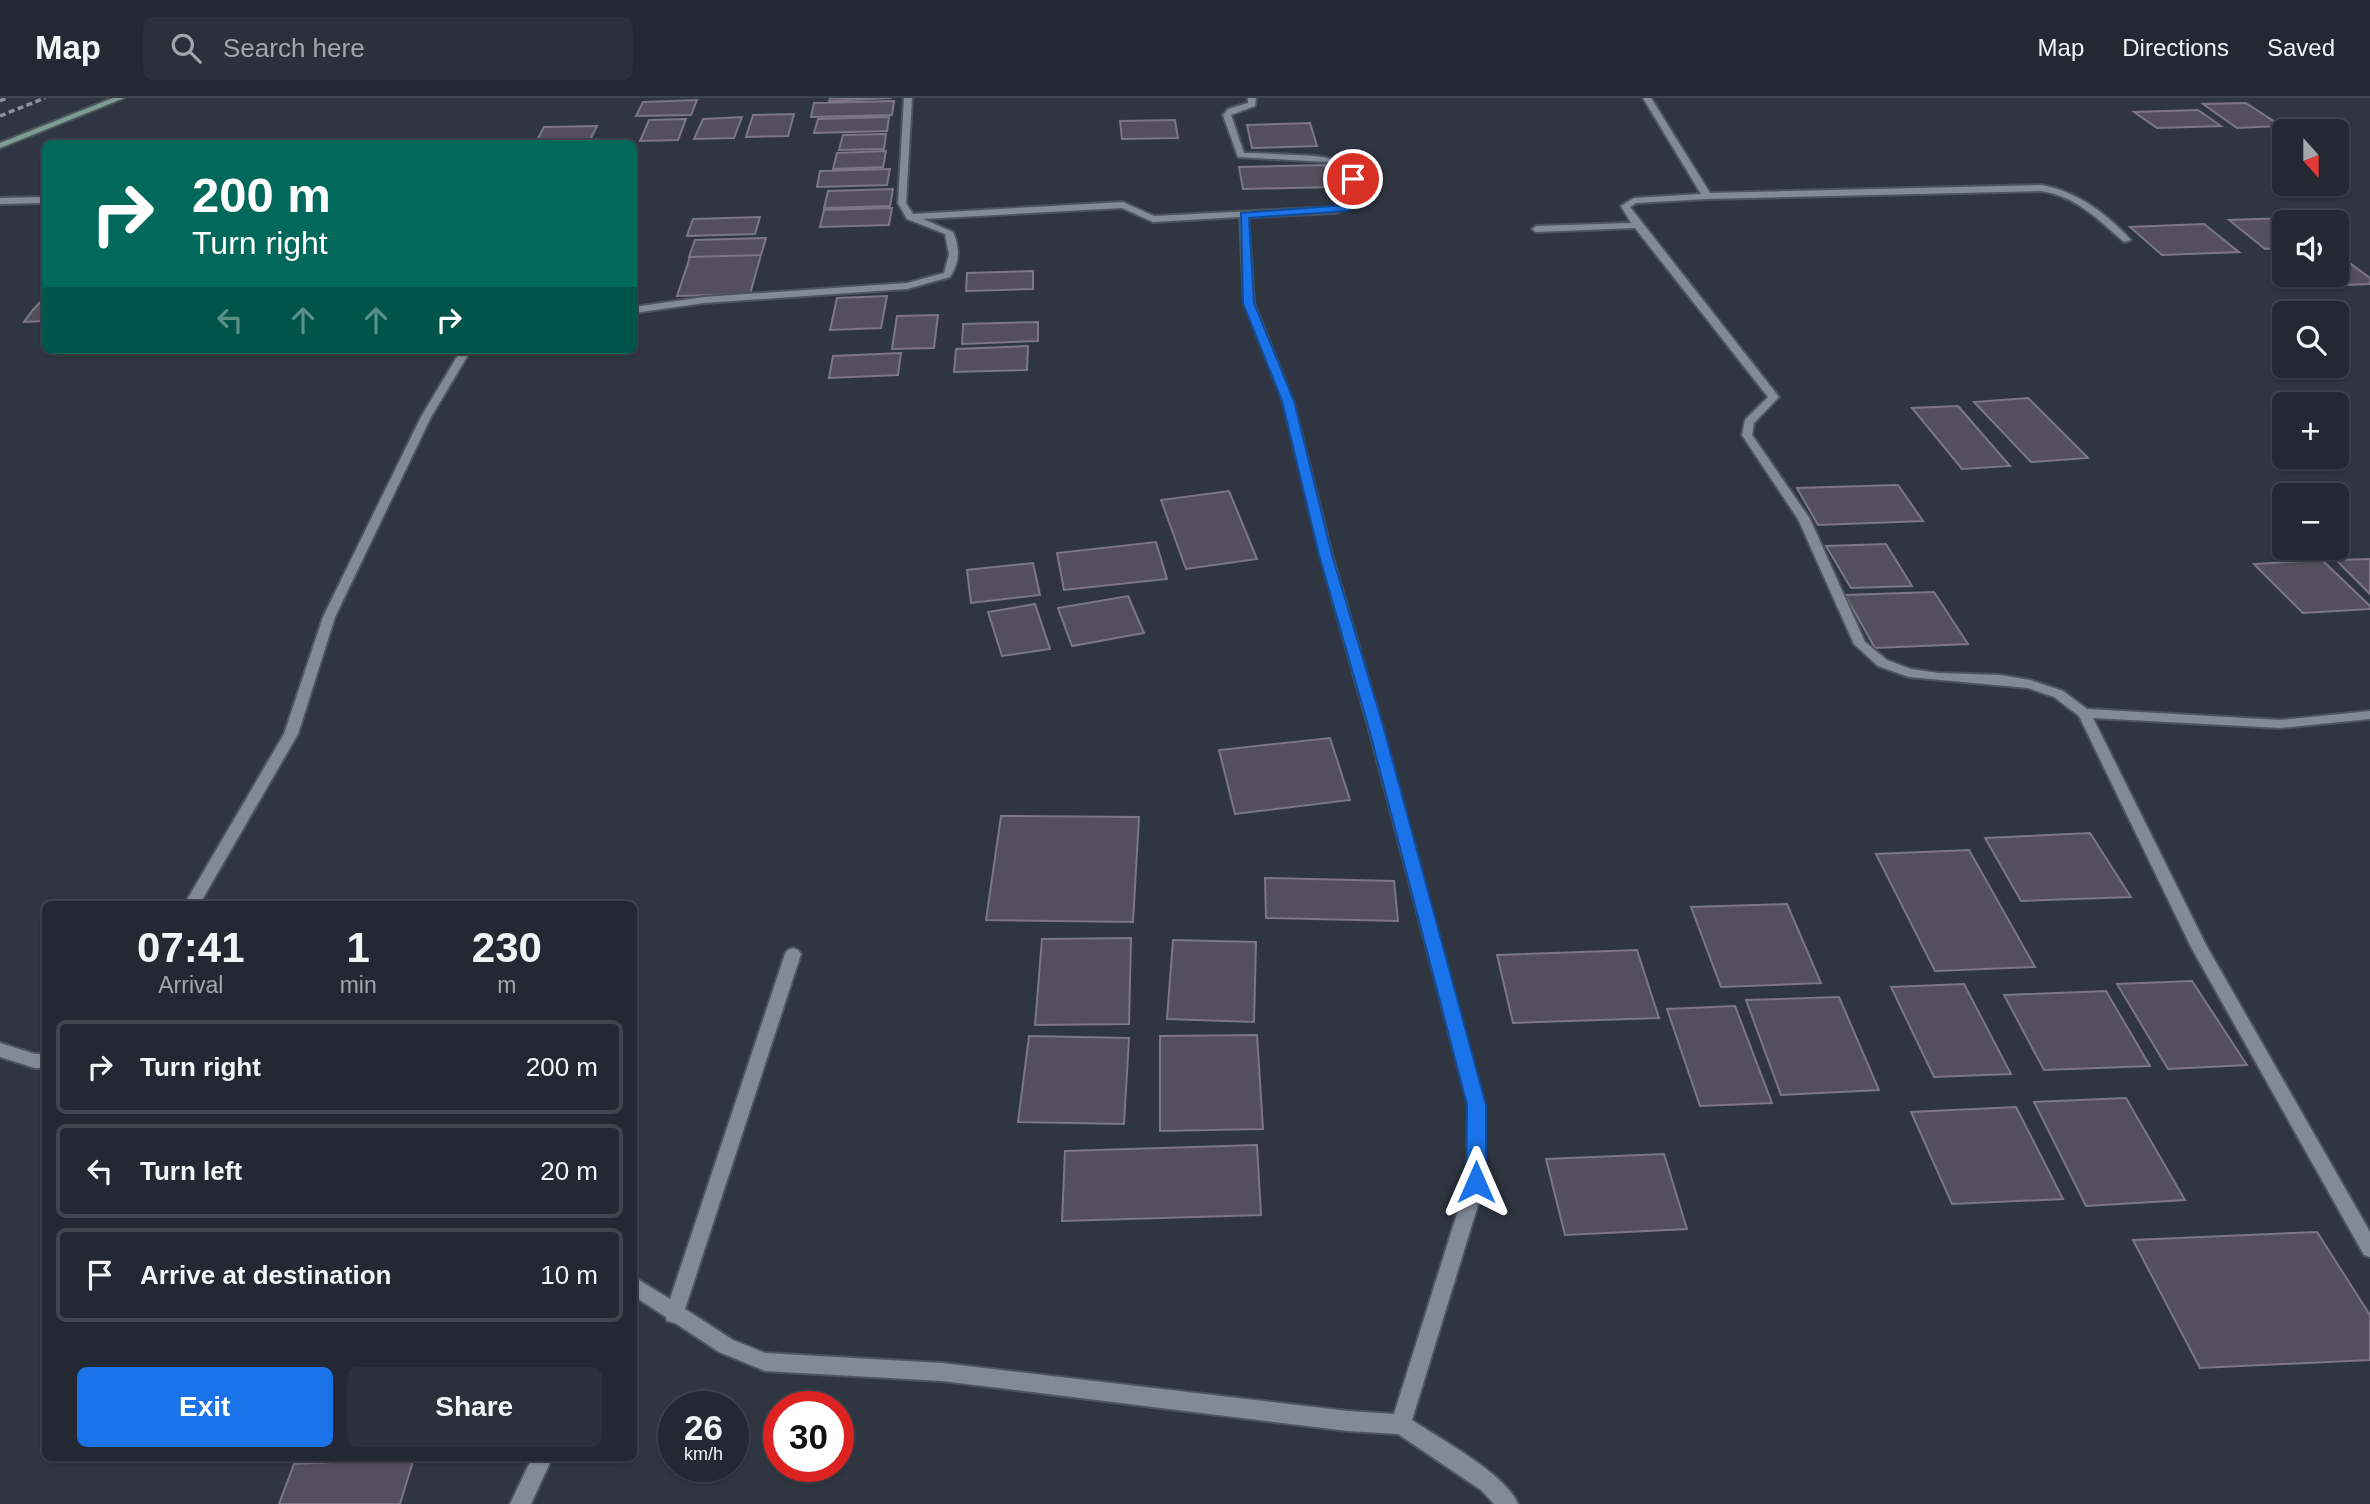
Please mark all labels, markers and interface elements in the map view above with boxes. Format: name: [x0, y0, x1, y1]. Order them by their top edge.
search box: [143, 17, 633, 80]
text: Map: [35, 29, 101, 66]
icon: search: [167, 29, 205, 67]
text: Search here: [223, 33, 365, 63]
text: Map: [2038, 34, 2084, 61]
text: Directions: [2122, 34, 2229, 61]
text: Saved: [2267, 34, 2335, 61]
north arrow: [2272, 119, 2348, 196]
map controls: [2272, 119, 2349, 560]
pin: [1323, 149, 1383, 209]
icon: arrive: [1334, 160, 1372, 198]
icon: right: [77, 168, 168, 259]
text: 200 m: [192, 168, 331, 222]
button: sound: [2272, 210, 2349, 287]
text: Turn right: [192, 225, 328, 261]
icon: left: [211, 301, 249, 339]
icon: ahead: [284, 301, 322, 339]
icon: ahead: [357, 301, 395, 339]
icon: right: [430, 301, 468, 339]
button: search: [2272, 301, 2349, 378]
button: +: [2272, 392, 2349, 469]
button: −: [2272, 483, 2349, 560]
text: 07:41: [137, 924, 245, 971]
text: 1: [346, 924, 370, 971]
text: 230: [472, 924, 542, 971]
text: Arrival: [158, 972, 223, 998]
text: min: [340, 972, 377, 998]
text: m: [497, 972, 516, 998]
icon: right: [81, 1048, 119, 1086]
text: Turn right: [140, 1052, 261, 1082]
text: 200 m: [526, 1052, 598, 1082]
position arrow: [1439, 1145, 1513, 1219]
icon: left: [81, 1152, 119, 1190]
text: Turn left: [140, 1156, 242, 1186]
text: 20 m: [540, 1156, 598, 1186]
icon: arrive: [81, 1256, 119, 1294]
text: Arrive at destination: [140, 1260, 391, 1290]
text: 10 m: [540, 1260, 598, 1290]
button: Exit: [77, 1367, 333, 1447]
button: Share: [347, 1367, 602, 1447]
speed limit sign: 30: [763, 1391, 854, 1482]
text: 26: [684, 1408, 723, 1447]
text: km/h: [684, 1444, 723, 1464]

